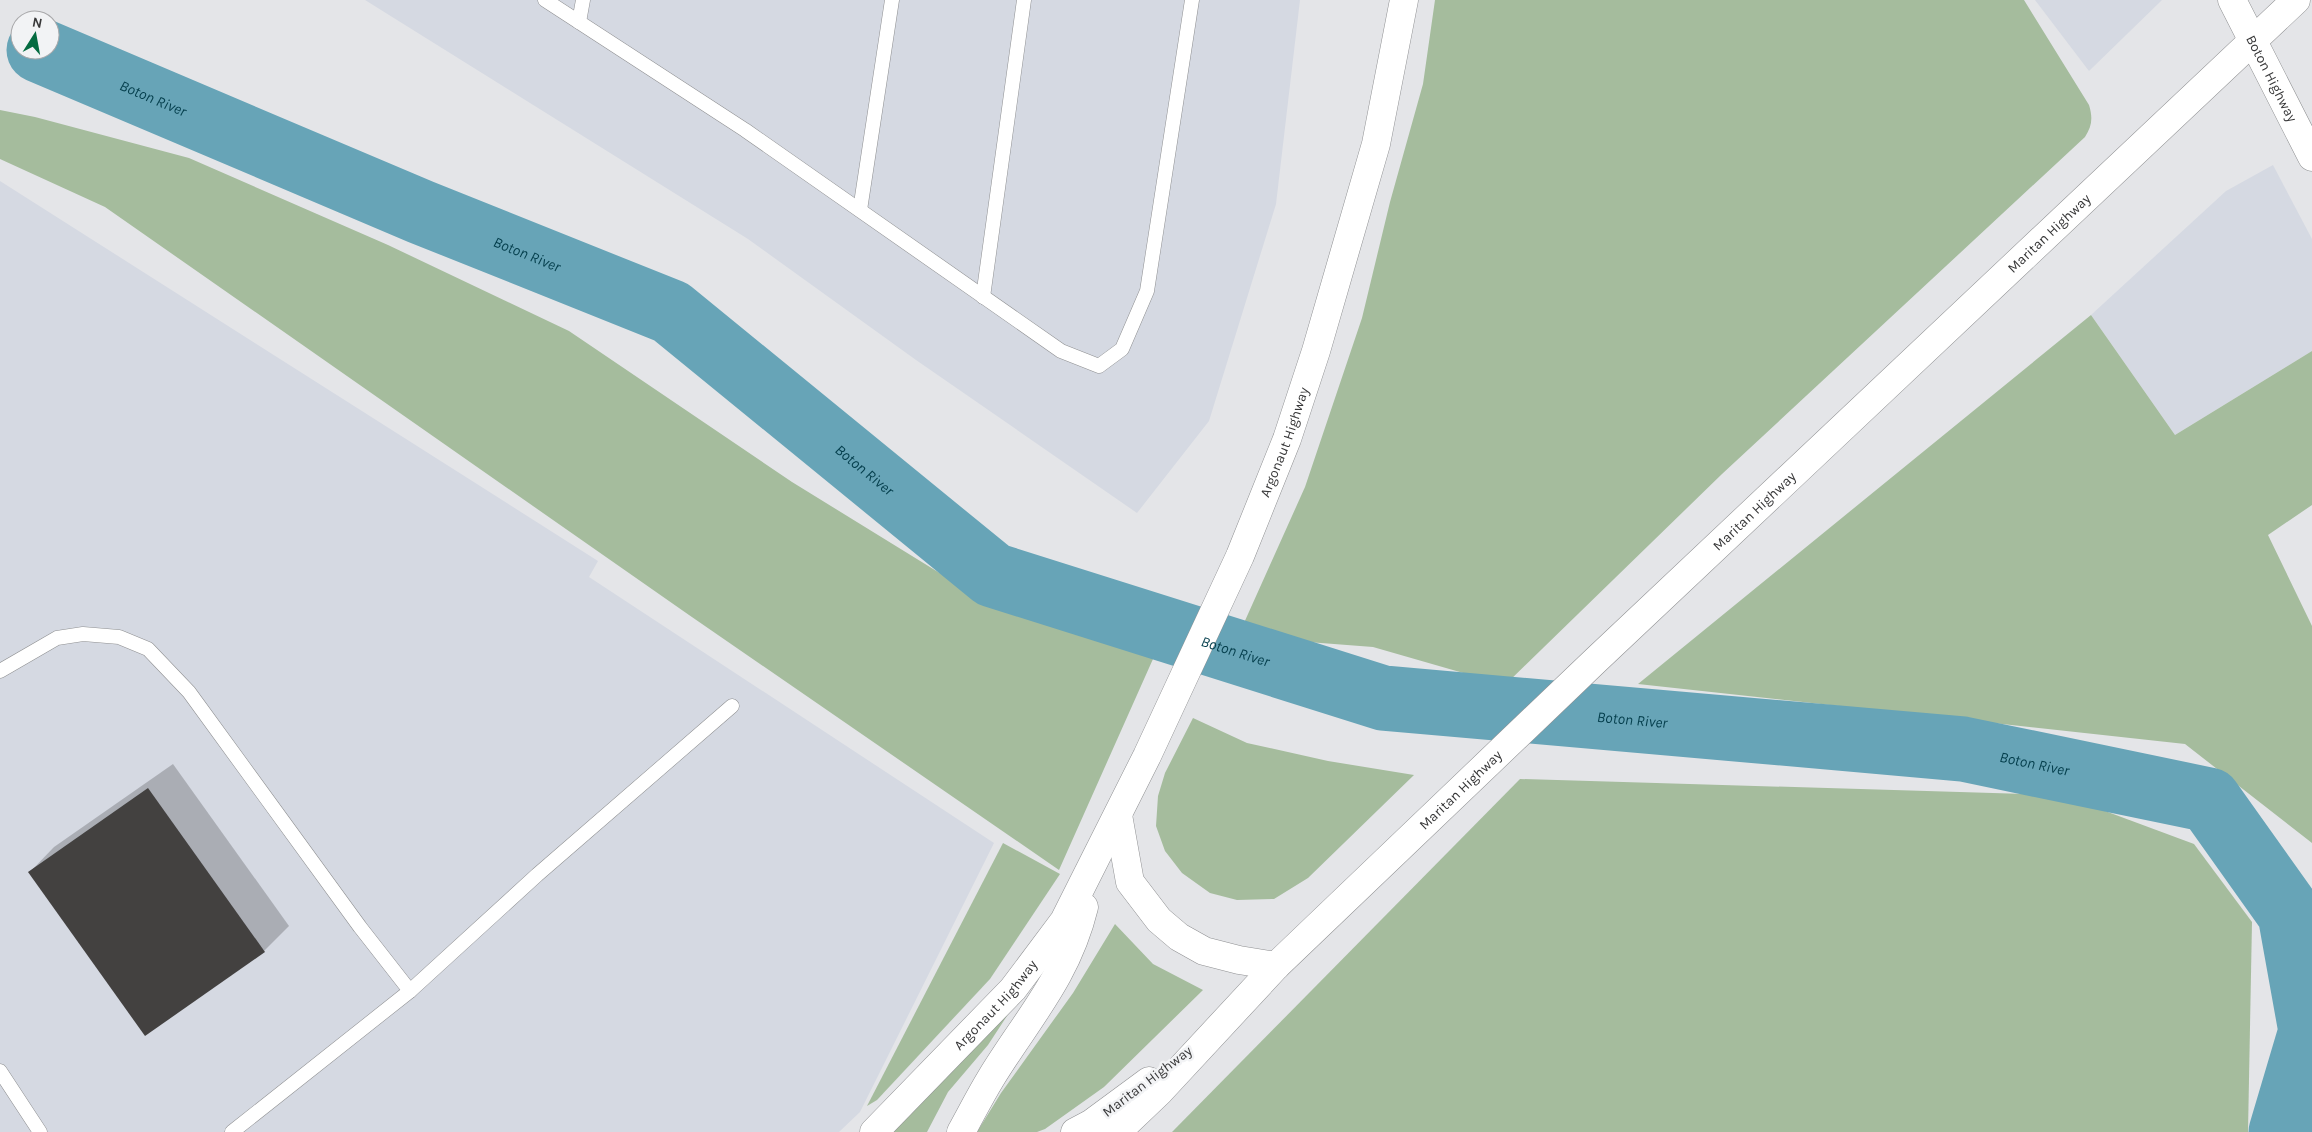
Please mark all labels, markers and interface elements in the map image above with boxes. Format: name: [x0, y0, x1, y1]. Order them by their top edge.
north arrow: [10, 10, 60, 60]
text: N: [31, 13, 44, 32]
street label: Boton Highway: [2242, 32, 2301, 125]
water label: Boton River: [117, 76, 190, 121]
street label: Maritan Highway: [2004, 190, 2095, 277]
water label: Boton River: [491, 233, 564, 276]
street label: Argonaut Highway: [1257, 385, 1313, 500]
water label: Boton River: [831, 441, 898, 500]
street label: Maritan Highway: [1709, 468, 1800, 554]
water label: Boton River: [1199, 632, 1273, 671]
water label: Boton River: [1596, 708, 1669, 732]
street label: Maritan Highway: [1416, 746, 1506, 834]
water label: Boton River: [1998, 748, 2072, 780]
street label: Argonaut Highway: [951, 956, 1041, 1054]
street label: Maritan Highway: [1099, 1042, 1196, 1121]

